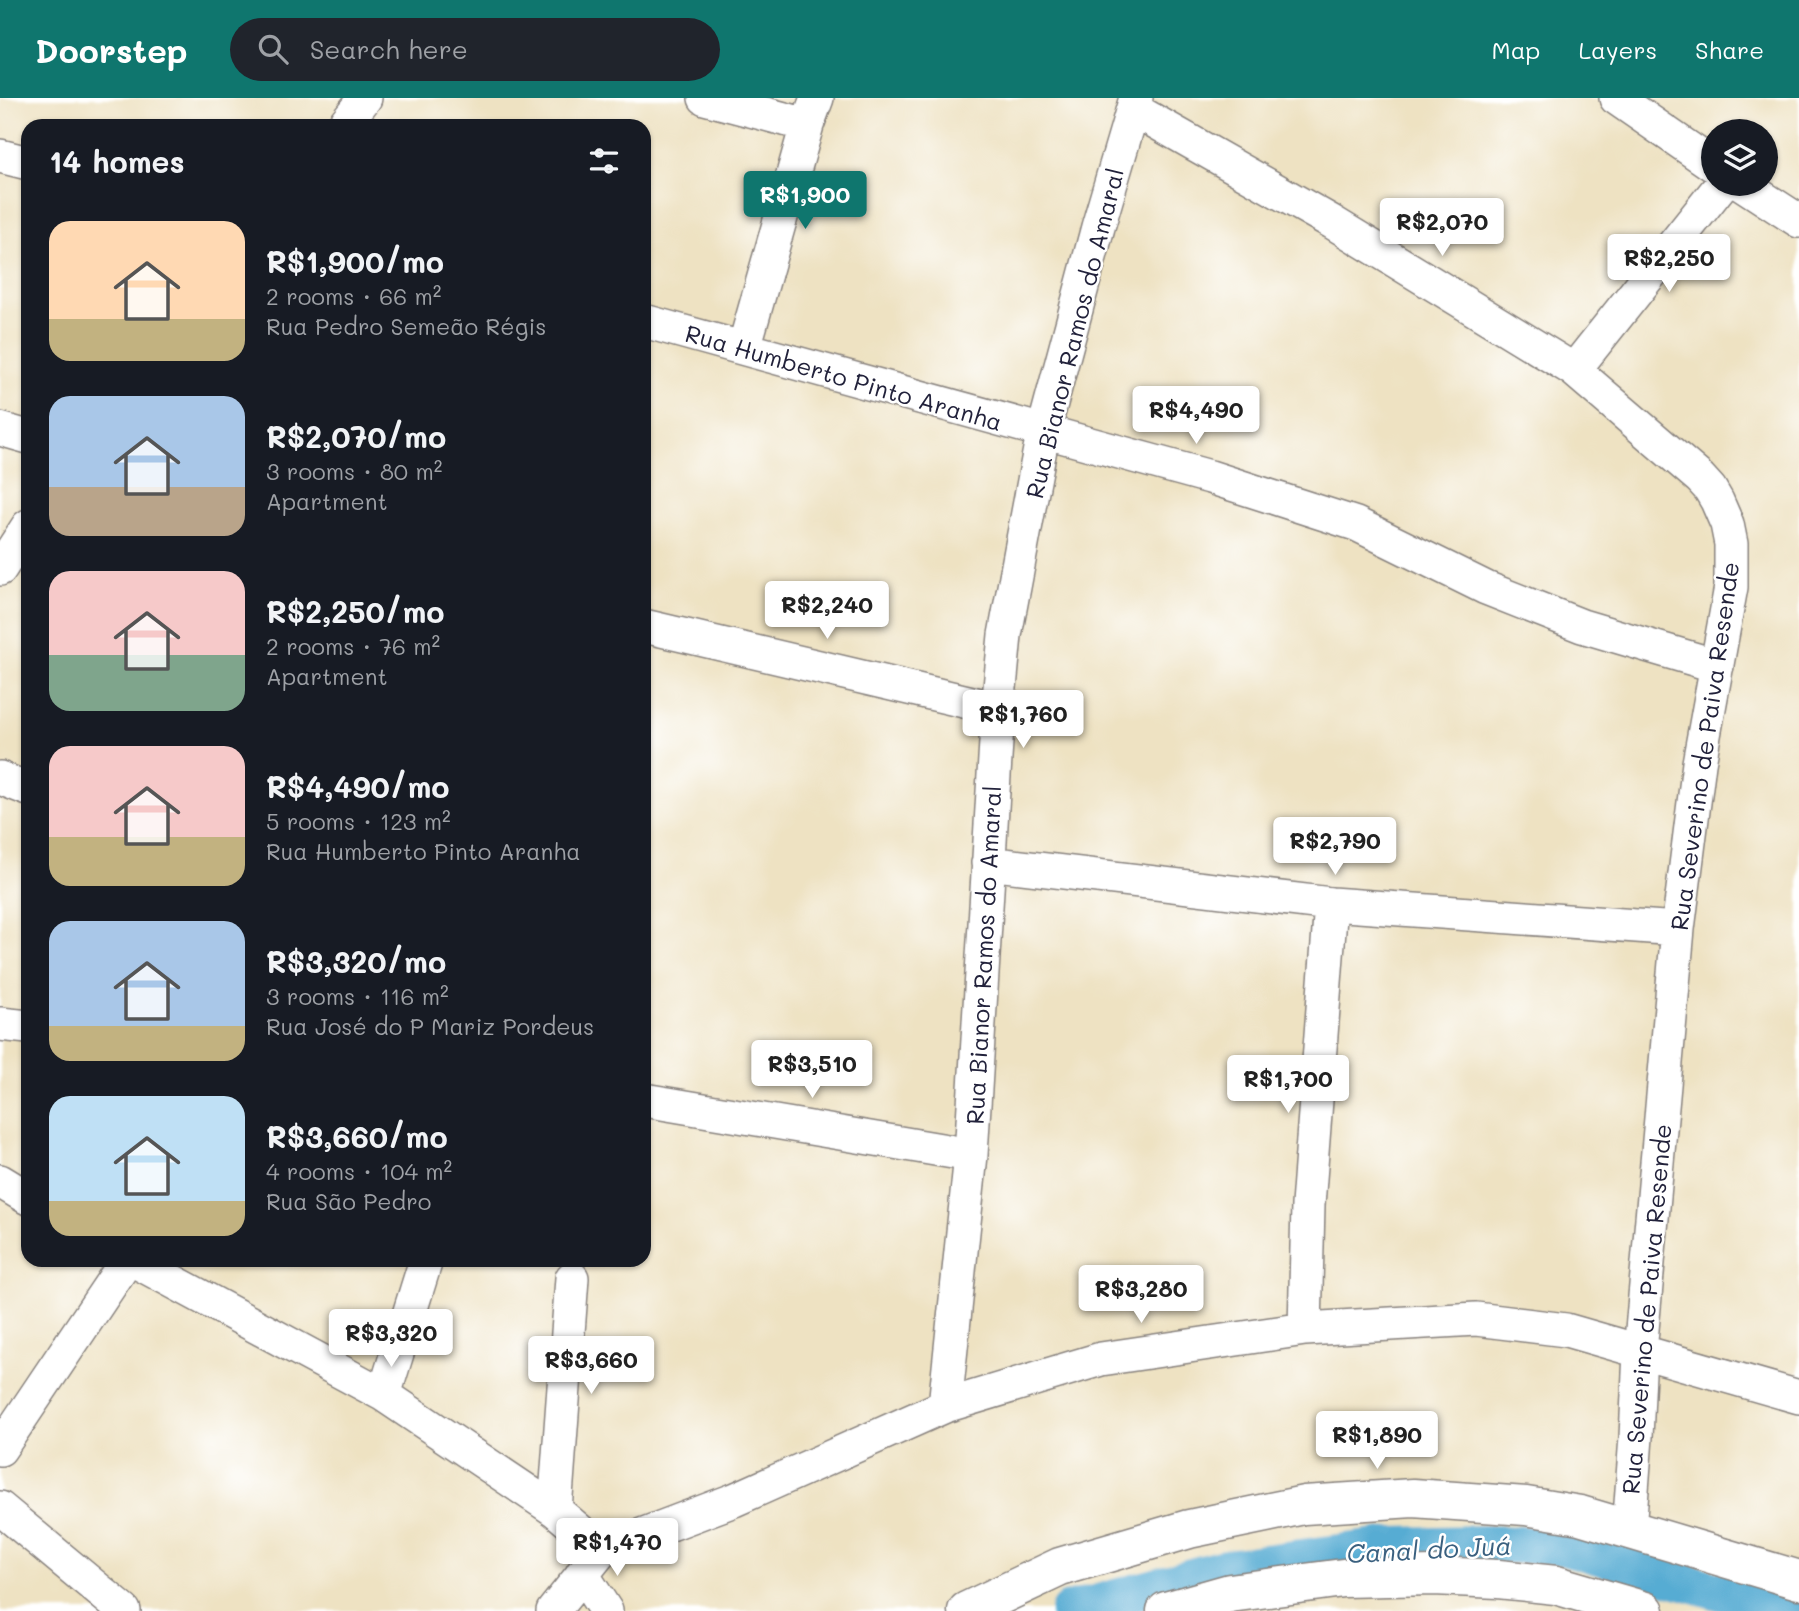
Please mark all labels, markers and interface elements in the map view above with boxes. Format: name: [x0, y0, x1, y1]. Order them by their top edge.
search box: [230, 18, 720, 81]
text: Doorstep: [35, 28, 188, 71]
icon: search: [254, 30, 292, 68]
text: Search here: [310, 32, 468, 66]
text: Map: [1492, 34, 1540, 65]
text: Layers: [1578, 34, 1657, 65]
text: Share: [1695, 34, 1764, 65]
map controls: [1701, 119, 1778, 196]
button: layers: [1701, 119, 1778, 196]
text: 14 homes: [49, 141, 185, 181]
icon: filters: [585, 142, 623, 180]
street label: Rua Bianor Ramos do Amaral: [1018, 165, 1130, 501]
pin: R$1,900: [740, 172, 870, 231]
text: R$1,900: [760, 179, 850, 209]
pin: R$2,070: [1377, 198, 1507, 258]
text: R$2,070: [1396, 206, 1488, 236]
pin: R$2,250: [1604, 234, 1734, 294]
text: R$1,900/mo: [266, 241, 444, 281]
text: R$2,250: [1623, 242, 1715, 272]
icon: home: [105, 249, 189, 333]
text: 2 rooms · 66 m²: [266, 281, 441, 311]
text: Rua Pedro Semeão Régis: [266, 311, 547, 341]
street label: Rua Humberto Pinto Aranha: [682, 317, 1006, 437]
pin: R$4,490: [1131, 386, 1261, 446]
text: R$4,490: [1149, 394, 1243, 424]
text: R$2,070/mo: [266, 416, 446, 456]
icon: home: [105, 424, 189, 508]
text: 3 rooms · 80 m²: [266, 456, 442, 486]
text: Apartment: [266, 486, 388, 516]
street label: Rua Severino de Paiva Resende: [1663, 560, 1745, 932]
pin: R$2,240: [762, 582, 892, 641]
text: R$2,240: [781, 589, 873, 619]
text: R$2,250/mo: [266, 591, 444, 631]
icon: home: [105, 599, 189, 683]
text: 2 rooms · 76 m²: [266, 631, 440, 661]
text: Apartment: [266, 661, 388, 691]
pin: R$1,760: [958, 690, 1088, 750]
text: R$1,760: [979, 698, 1067, 728]
text: R$4,490/mo: [266, 766, 449, 806]
icon: home: [105, 774, 189, 858]
street label: Rua Bianor Ramos do Amaral: [959, 785, 1007, 1125]
text: 5 rooms · 123 m²: [266, 806, 451, 836]
pin: R$2,790: [1270, 818, 1400, 877]
text: R$2,790: [1289, 825, 1381, 855]
text: Rua Humberto Pinto Aranha: [266, 836, 581, 866]
text: R$3,320/mo: [266, 941, 446, 981]
icon: home: [105, 949, 189, 1033]
text: 3 rooms · 116 m²: [266, 981, 449, 1011]
text: Rua José do P Mariz Pordeus: [266, 1011, 594, 1041]
pin: R$3,510: [747, 1040, 877, 1100]
text: R$3,510: [767, 1048, 857, 1078]
pin: R$1,700: [1223, 1056, 1353, 1115]
text: R$1,700: [1243, 1063, 1333, 1093]
text: R$3,660/mo: [266, 1116, 448, 1156]
street label: Rua Severino de Paiva Resende: [1614, 1122, 1678, 1496]
icon: home: [105, 1124, 189, 1208]
text: 4 rooms · 104 m²: [266, 1156, 452, 1186]
text: Rua São Pedro: [266, 1186, 431, 1216]
pin: R$3,280: [1076, 1266, 1206, 1325]
text: R$3,280: [1095, 1273, 1187, 1303]
pin: R$3,320: [326, 1310, 456, 1369]
text: R$3,320: [345, 1317, 437, 1347]
pin: R$3,660: [526, 1336, 656, 1396]
text: R$3,660: [544, 1344, 638, 1374]
pin: R$1,890: [1312, 1412, 1442, 1471]
text: R$1,890: [1332, 1419, 1422, 1449]
pin: R$1,470: [552, 1518, 682, 1578]
text: R$1,470: [572, 1526, 662, 1556]
water label: Canal do Juá: [1346, 1528, 1512, 1570]

